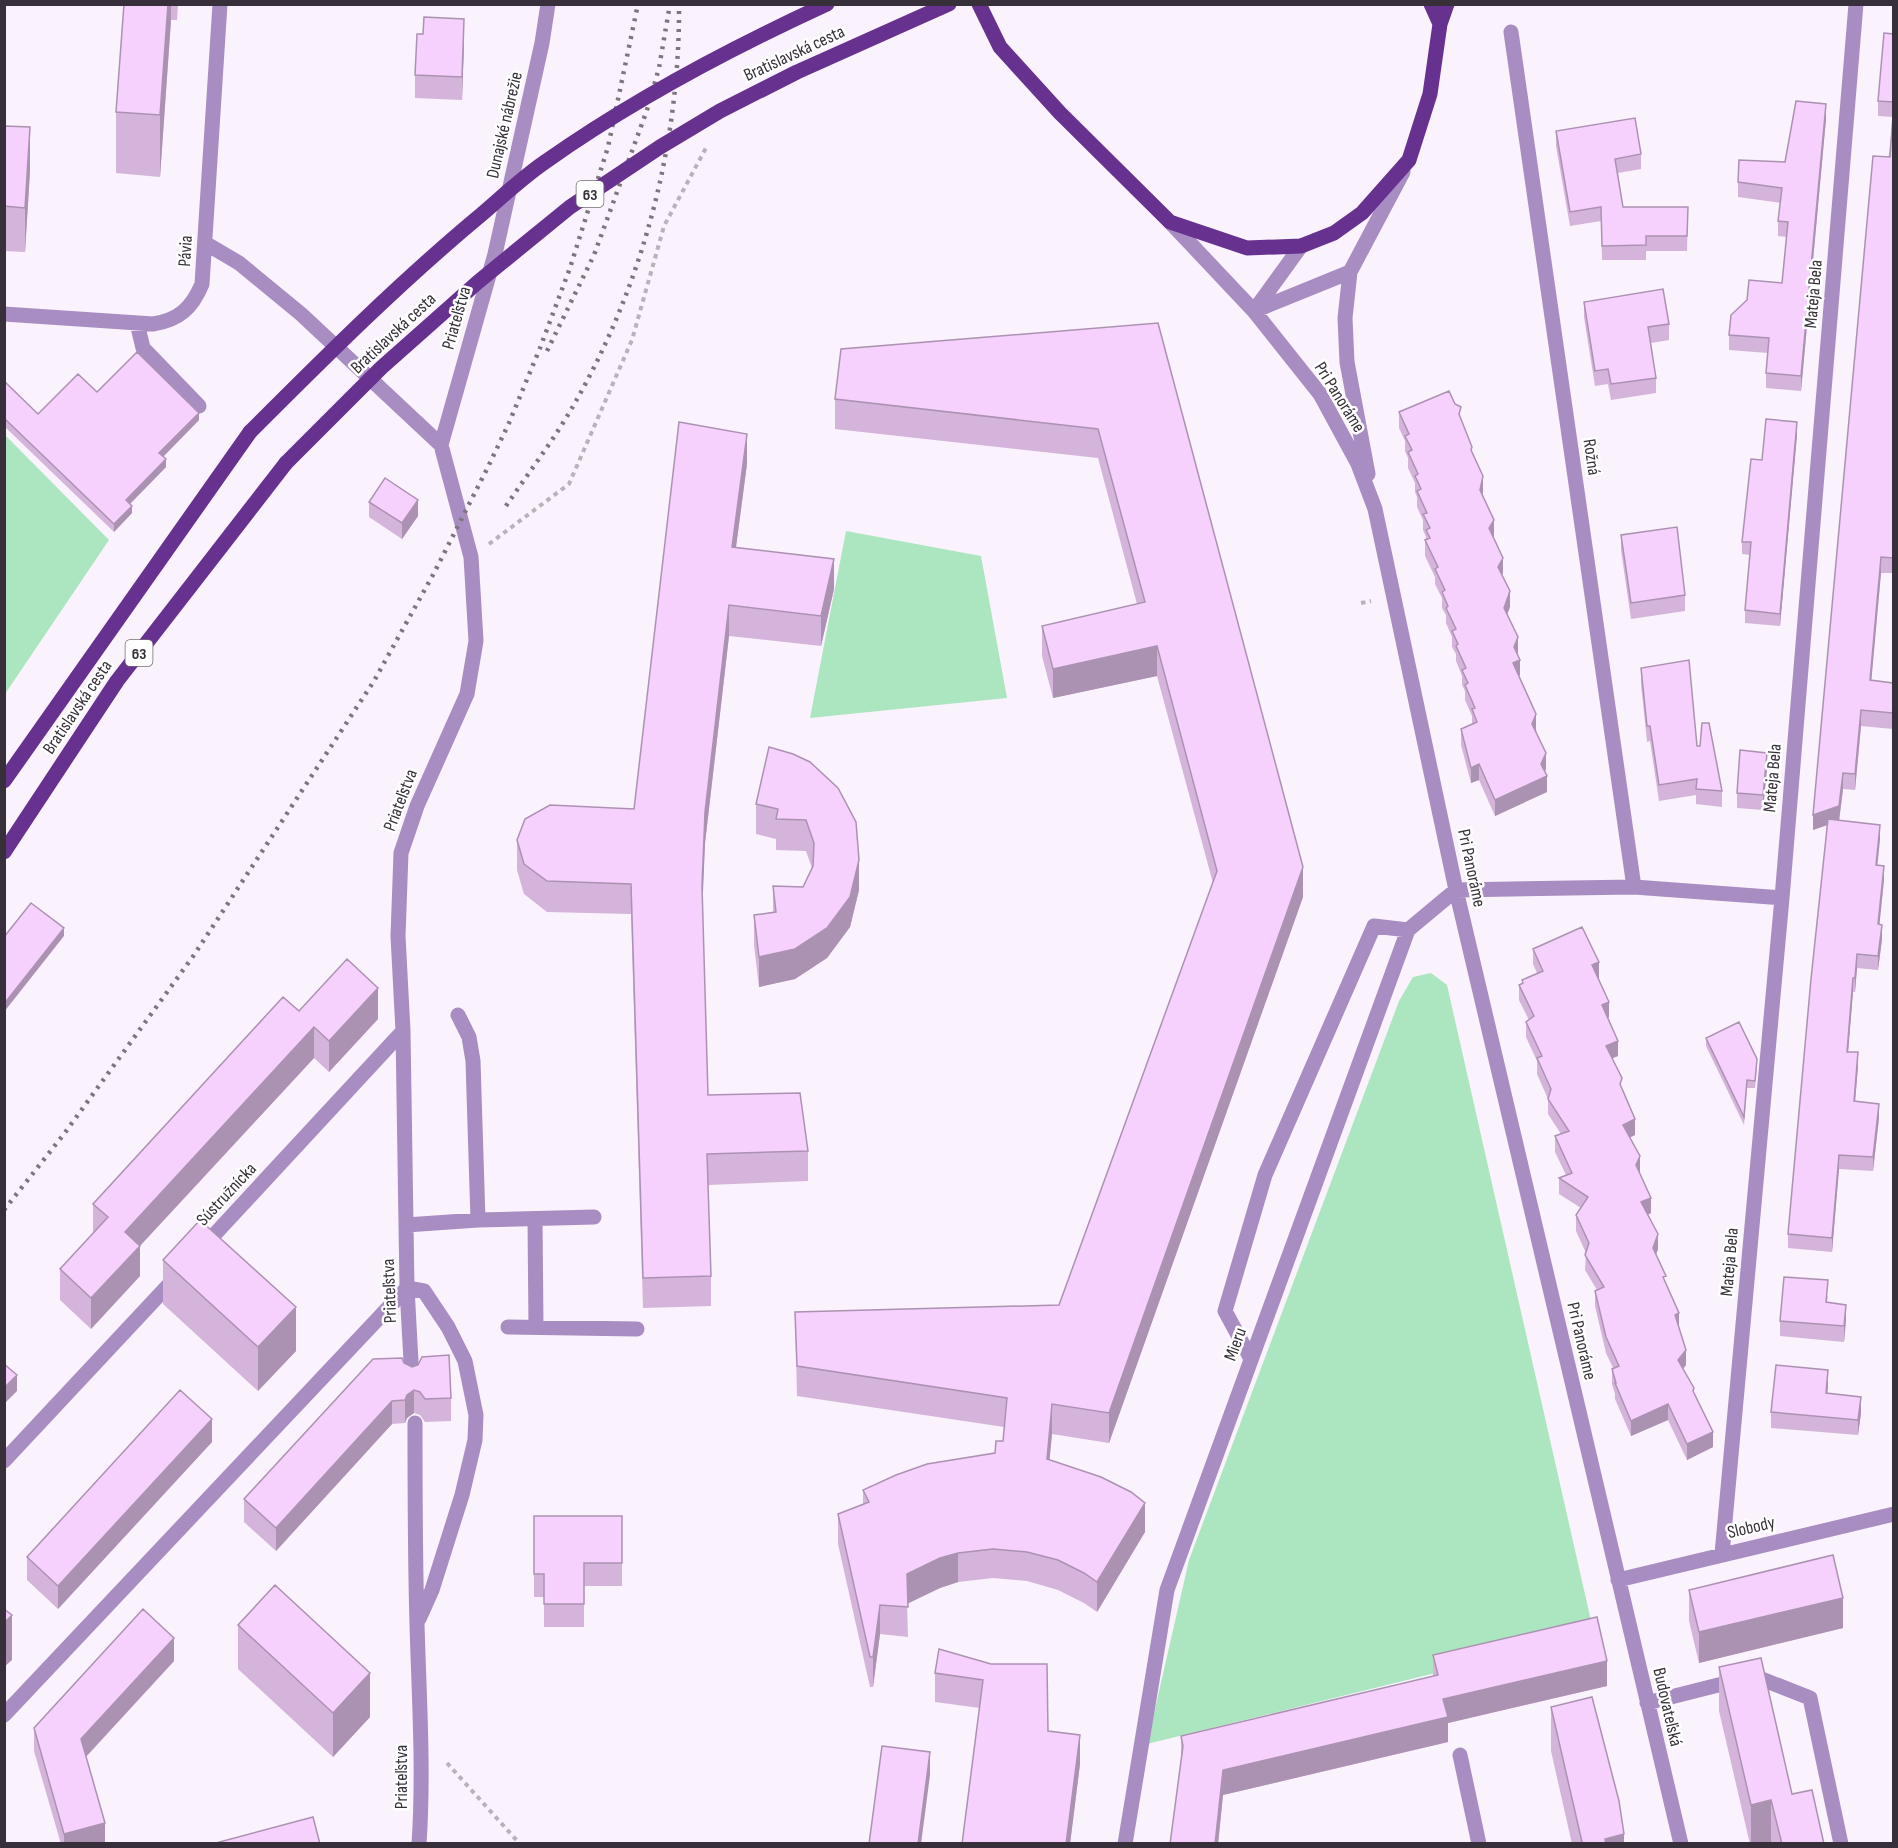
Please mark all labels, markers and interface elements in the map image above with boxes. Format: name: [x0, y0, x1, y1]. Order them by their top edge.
street label: Bratislavská cesta: [741, 21, 848, 86]
street label: Dunajské nábrežie: [482, 70, 527, 180]
road number: 63: [576, 181, 604, 207]
street label: Pávia: [174, 235, 197, 267]
street label: Mateja Bela: [1800, 259, 1827, 329]
street label: Priateľstva: [438, 284, 475, 352]
street label: Bratislavská cesta: [346, 289, 440, 378]
street label: Pri Panoráme: [1310, 358, 1369, 436]
street label: Rožná: [1579, 438, 1604, 477]
road number: 63: [126, 640, 152, 666]
street label: Bratislavská cesta: [38, 656, 116, 758]
street label: Mateja Bela: [1759, 743, 1786, 813]
street label: Priateľstva: [379, 766, 422, 834]
street label: Pri Panoráme: [1453, 827, 1490, 909]
street label: Sústružnícka: [192, 1158, 261, 1230]
street label: Mateja Bela: [1716, 1227, 1743, 1297]
street label: Priateľstva: [378, 1258, 401, 1324]
street label: Pri Panoráme: [1562, 1300, 1601, 1382]
street label: Mieru: [1220, 1325, 1251, 1364]
street label: Slobody: [1725, 1512, 1777, 1543]
street label: Budovateľská: [1648, 1666, 1687, 1749]
street label: Priateľstva: [391, 1745, 412, 1809]

